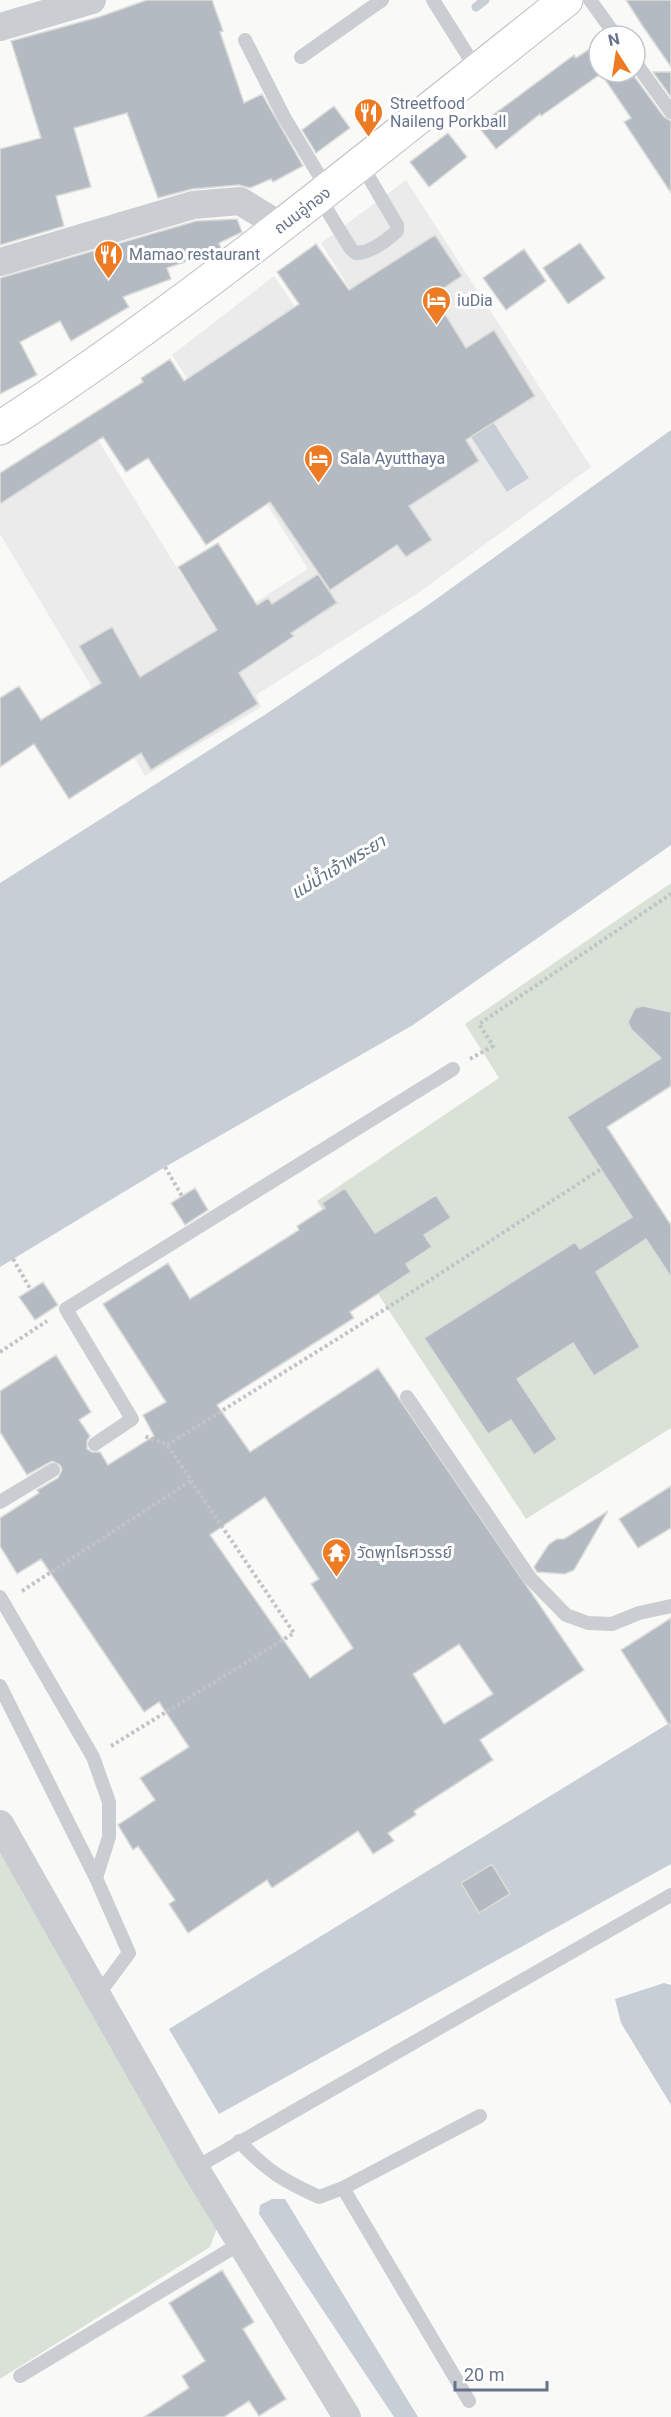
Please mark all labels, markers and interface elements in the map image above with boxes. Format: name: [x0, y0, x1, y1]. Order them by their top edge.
north arrow: [587, 24, 647, 84]
text: N: [606, 29, 621, 50]
place label: Streetfood Naileng Porkball: [390, 94, 506, 131]
restaurant icon: Streetfood Naileng Porkball: [353, 96, 385, 138]
street label: ถนนอู่ทอง: [270, 183, 334, 238]
restaurant icon: Mamao restaurant: [92, 238, 124, 280]
place label: Mamao restaurant: [129, 245, 260, 264]
hotel icon: iuDia: [420, 284, 452, 326]
place label: iuDia: [457, 291, 493, 310]
hotel icon: Sala Ayutthaya: [303, 442, 335, 484]
place label: Sala Ayutthaya: [340, 449, 445, 468]
water label: แม่น้ำเจ้าพระยา: [286, 828, 389, 903]
temple icon: วัดพุทไธศวรรย์: [320, 1536, 352, 1578]
place label: วัดพุทไธศวรรย์: [357, 1543, 452, 1562]
scale bar: [455, 2354, 546, 2392]
text: 20 m: [464, 2364, 504, 2385]

